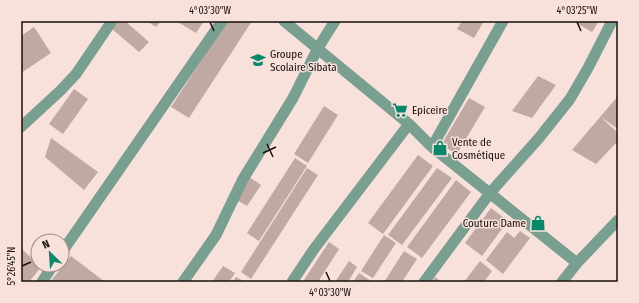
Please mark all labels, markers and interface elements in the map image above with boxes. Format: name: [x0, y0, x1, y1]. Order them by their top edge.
text: 4°03'30"W: [189, 5, 232, 17]
text: 4°03'25"W: [556, 5, 598, 17]
place label: Groupe Scolaire Sibata: [270, 48, 337, 74]
school or university icon: Groupe Scolaire Sibata: [249, 51, 267, 69]
supermarket icon: Epiceire: [391, 101, 409, 119]
place label: Epiceire: [412, 104, 447, 117]
place label: Vente de Cosmétique: [452, 136, 505, 162]
shop icon: Vente de Cosmétique: [431, 139, 449, 157]
shop icon: Couture Dame: [529, 214, 547, 232]
place label: Couture Dame: [463, 217, 526, 230]
north arrow: [30, 233, 70, 273]
text: N: [40, 237, 52, 252]
text: 5°26'45"N: [6, 247, 18, 285]
text: 4°03'30"W: [309, 287, 352, 299]

